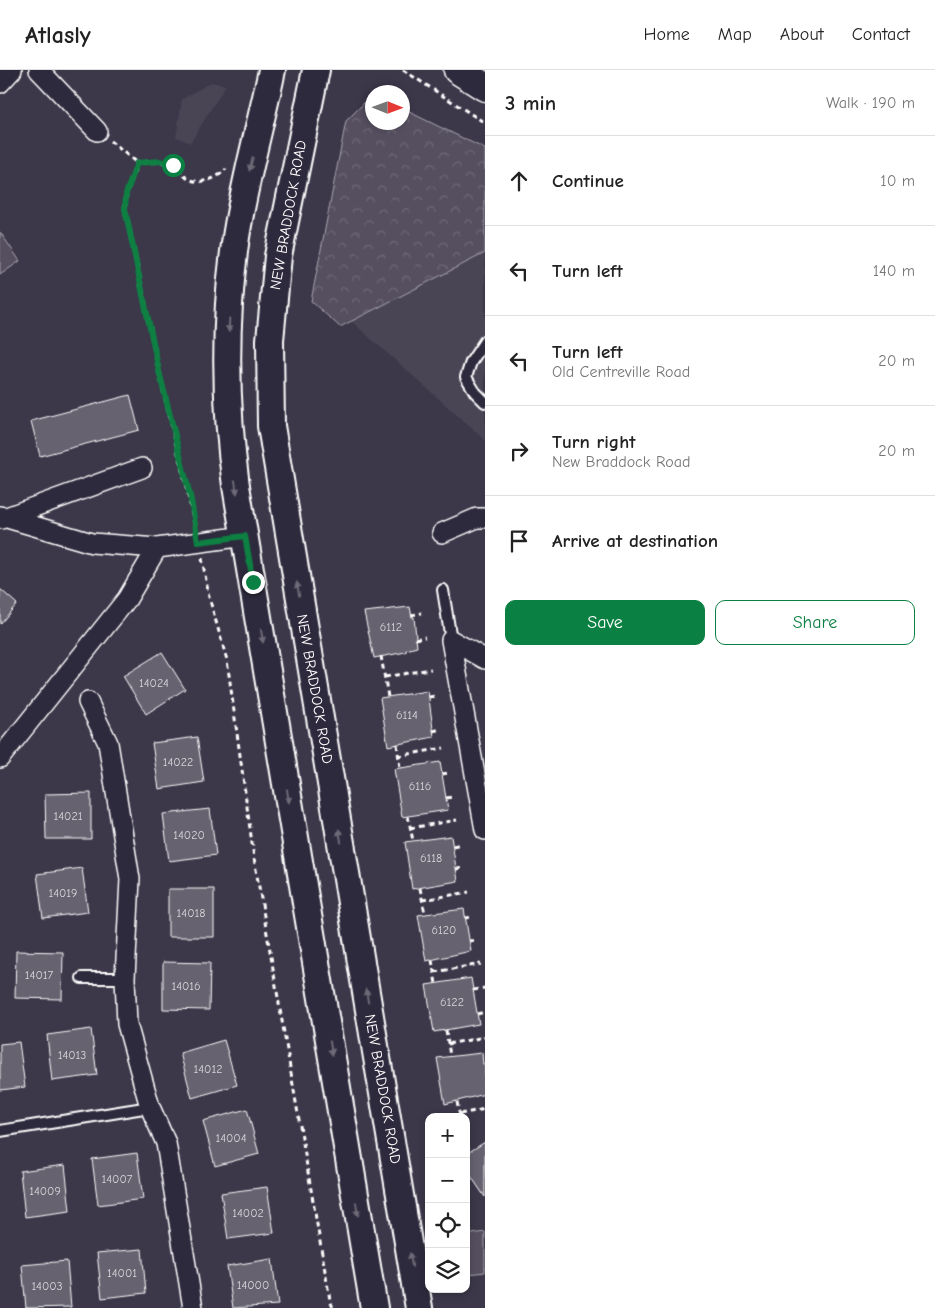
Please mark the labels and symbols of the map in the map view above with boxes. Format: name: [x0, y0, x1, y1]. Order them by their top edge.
north arrow: [365, 85, 410, 130]
street label: NEW BRADDOCK ROAD: [266, 139, 310, 291]
route start: [162, 154, 185, 177]
one-way arrow: [247, 157, 255, 172]
one-way arrow: [225, 317, 233, 333]
one-way arrow: [232, 479, 240, 495]
route end: [242, 571, 265, 594]
one-way arrow: [293, 581, 301, 597]
street label: NEW BRADDOCK ROAD: [293, 613, 337, 765]
house number: 6112: [380, 620, 402, 634]
one-way arrow: [258, 628, 266, 644]
house number: 14024: [139, 676, 169, 690]
house number: 6114: [396, 708, 418, 722]
house number: 14022: [163, 755, 193, 769]
house number: 6116: [409, 779, 431, 793]
one-way arrow: [285, 788, 293, 804]
house number: 14021: [54, 809, 83, 823]
house number: 14020: [173, 828, 205, 842]
one-way arrow: [335, 828, 343, 844]
house number: 6118: [420, 851, 442, 865]
house number: 14019: [49, 886, 77, 900]
house number: 14018: [177, 906, 205, 920]
house number: 6120: [432, 923, 456, 937]
house number: 14017: [25, 968, 53, 982]
house number: 14016: [171, 979, 201, 993]
one-way arrow: [362, 988, 370, 1004]
house number: 6122: [440, 995, 464, 1009]
street label: NEW BRADDOCK ROAD: [361, 1013, 405, 1165]
one-way arrow: [328, 1041, 336, 1057]
house number: 14013: [58, 1048, 86, 1062]
house number: 14012: [194, 1062, 222, 1076]
house number: 14004: [216, 1131, 247, 1145]
house number: 14007: [102, 1172, 133, 1186]
house number: 14009: [29, 1184, 61, 1198]
one-way arrow: [354, 1201, 362, 1217]
house number: 14002: [232, 1206, 264, 1220]
one-way arrow: [407, 1252, 415, 1268]
house number: 14001: [107, 1266, 137, 1280]
house number: 14000: [237, 1278, 269, 1292]
house number: 14003: [31, 1279, 63, 1293]

